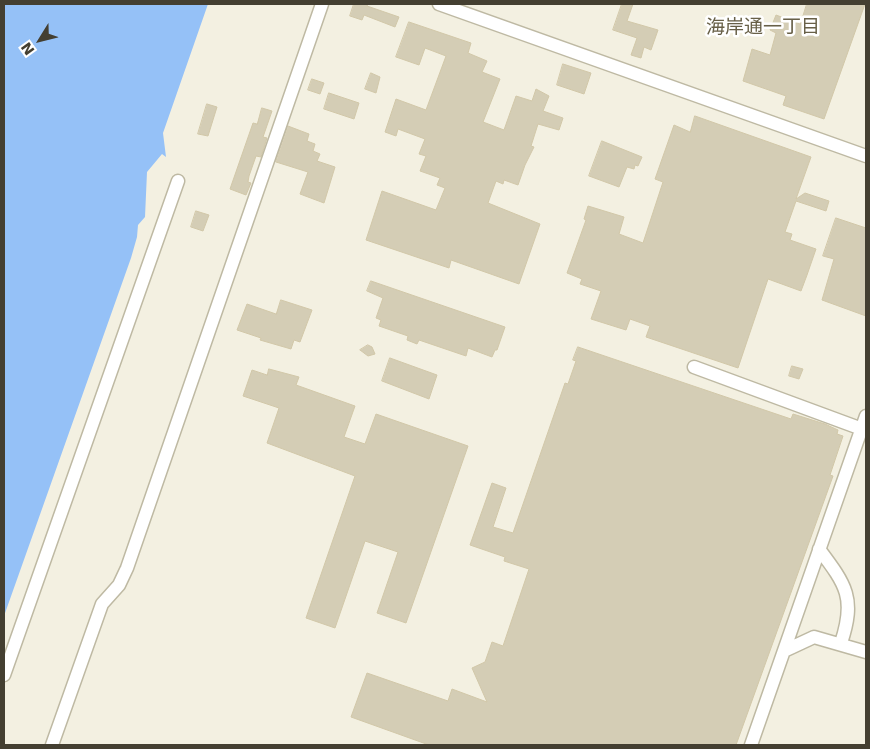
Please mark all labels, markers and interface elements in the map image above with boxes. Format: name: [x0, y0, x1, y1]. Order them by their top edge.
north arrow: [15, 15, 65, 65]
district label: 海岸通一丁目: [706, 17, 820, 39]
text: N: [18, 39, 38, 58]

